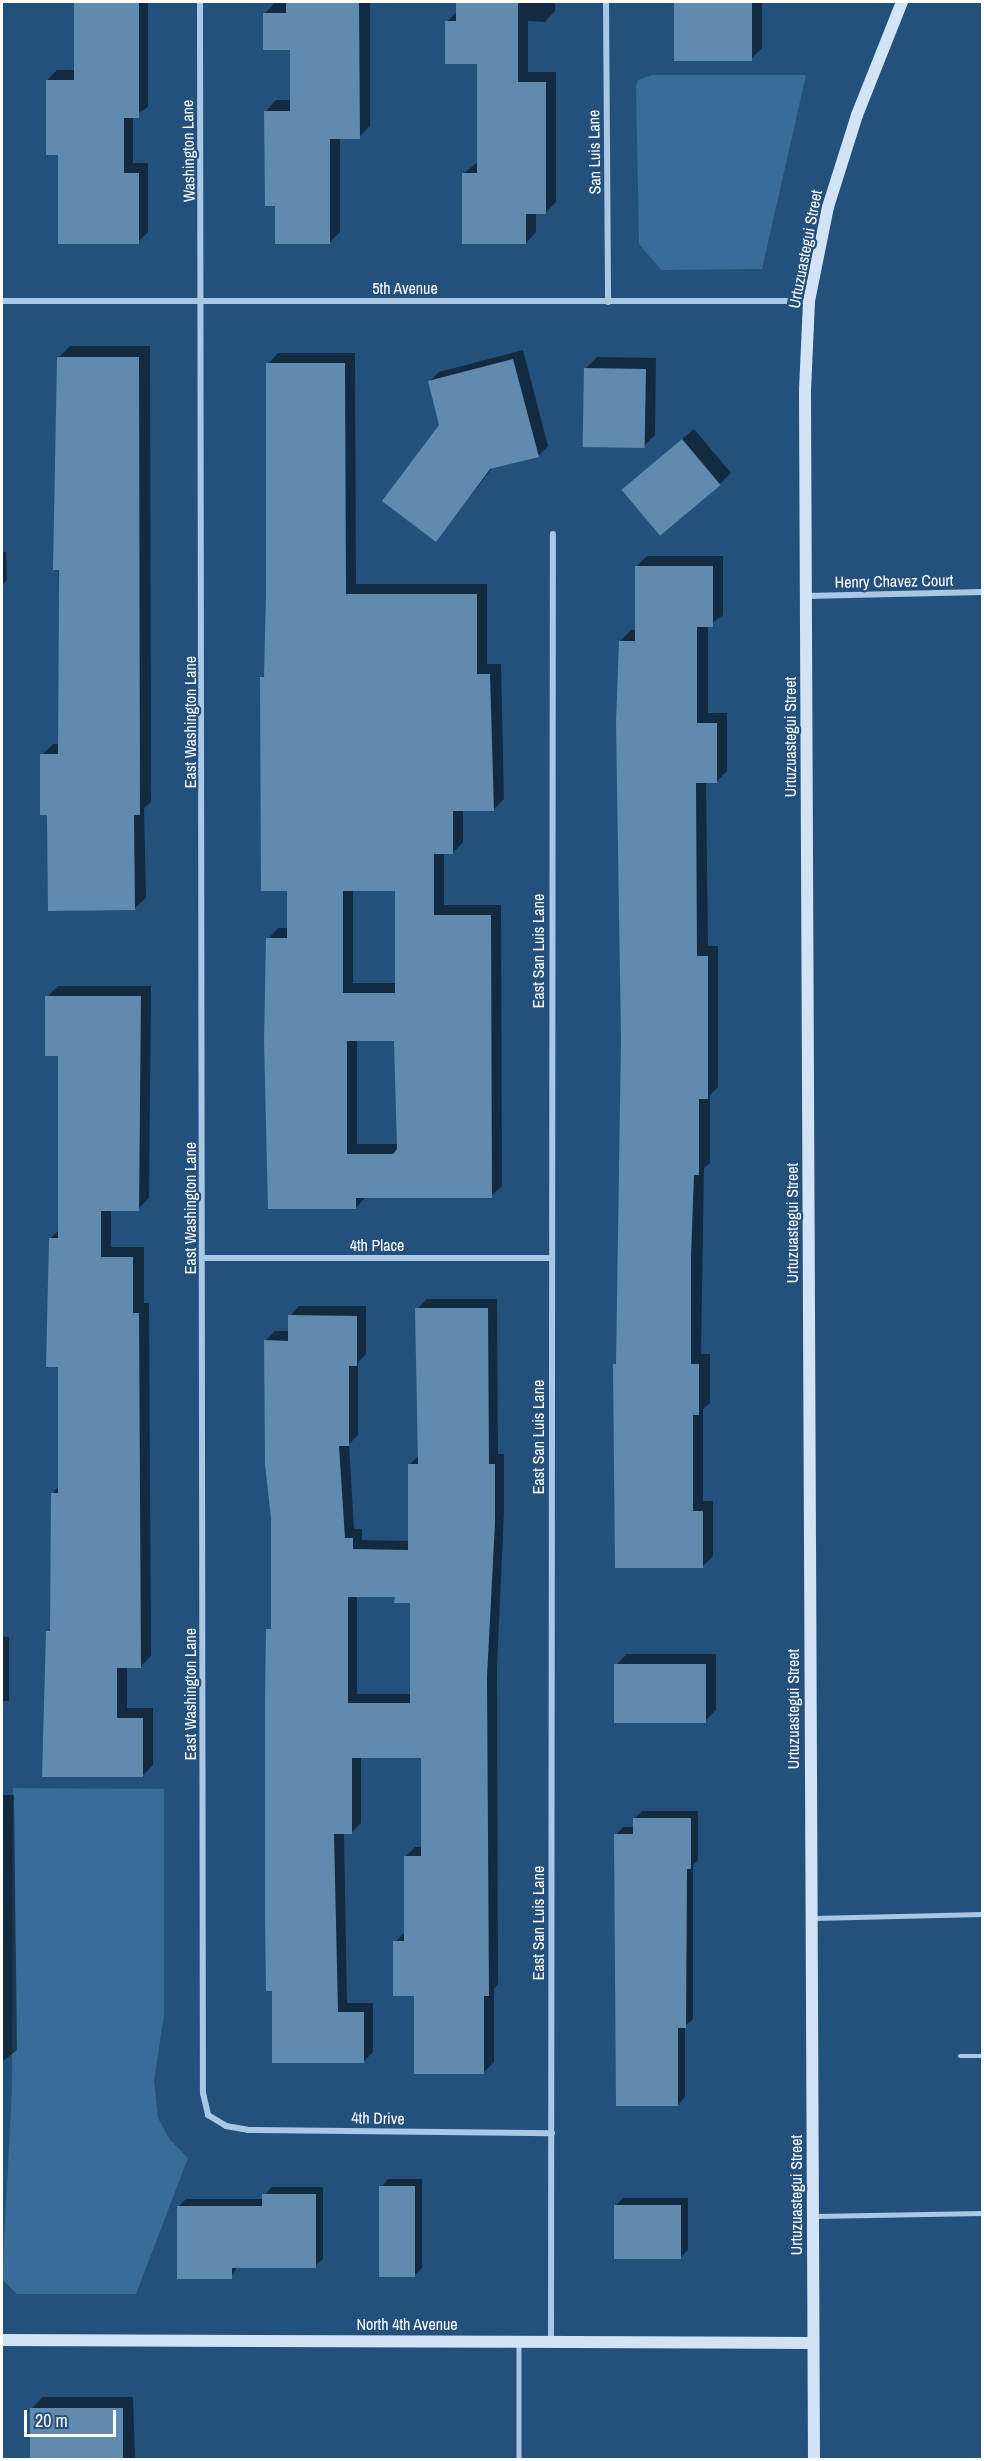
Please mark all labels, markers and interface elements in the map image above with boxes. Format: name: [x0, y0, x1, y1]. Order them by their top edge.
street label: Washington Lane: [178, 100, 198, 202]
street label: San Luis Lane: [584, 110, 604, 194]
street label: Urtuzuastegui Street: [784, 188, 826, 310]
street label: 5th Avenue: [372, 278, 438, 298]
street label: Henry Chavez Court: [834, 570, 954, 592]
street label: East Washington Lane: [180, 656, 200, 788]
street label: Urtuzuastegui Street: [780, 677, 800, 797]
street label: East San Luis Lane: [528, 894, 548, 1008]
street label: East Washington Lane: [180, 1142, 200, 1274]
street label: Urtuzuastegui Street: [782, 1163, 802, 1283]
street label: 4th Place: [350, 1235, 404, 1255]
street label: East San Luis Lane: [528, 1380, 548, 1494]
street label: East Washington Lane: [180, 1628, 200, 1760]
street label: Urtuzuastegui Street: [783, 1649, 803, 1769]
street label: East San Luis Lane: [528, 1866, 548, 1980]
street label: 4th Drive: [351, 2108, 405, 2128]
street label: Urtuzuastegui Street: [786, 2135, 806, 2255]
street label: North 4th Avenue: [356, 2314, 458, 2334]
scale bar: [27, 2398, 118, 2436]
text: 20 m: [35, 2408, 68, 2433]

